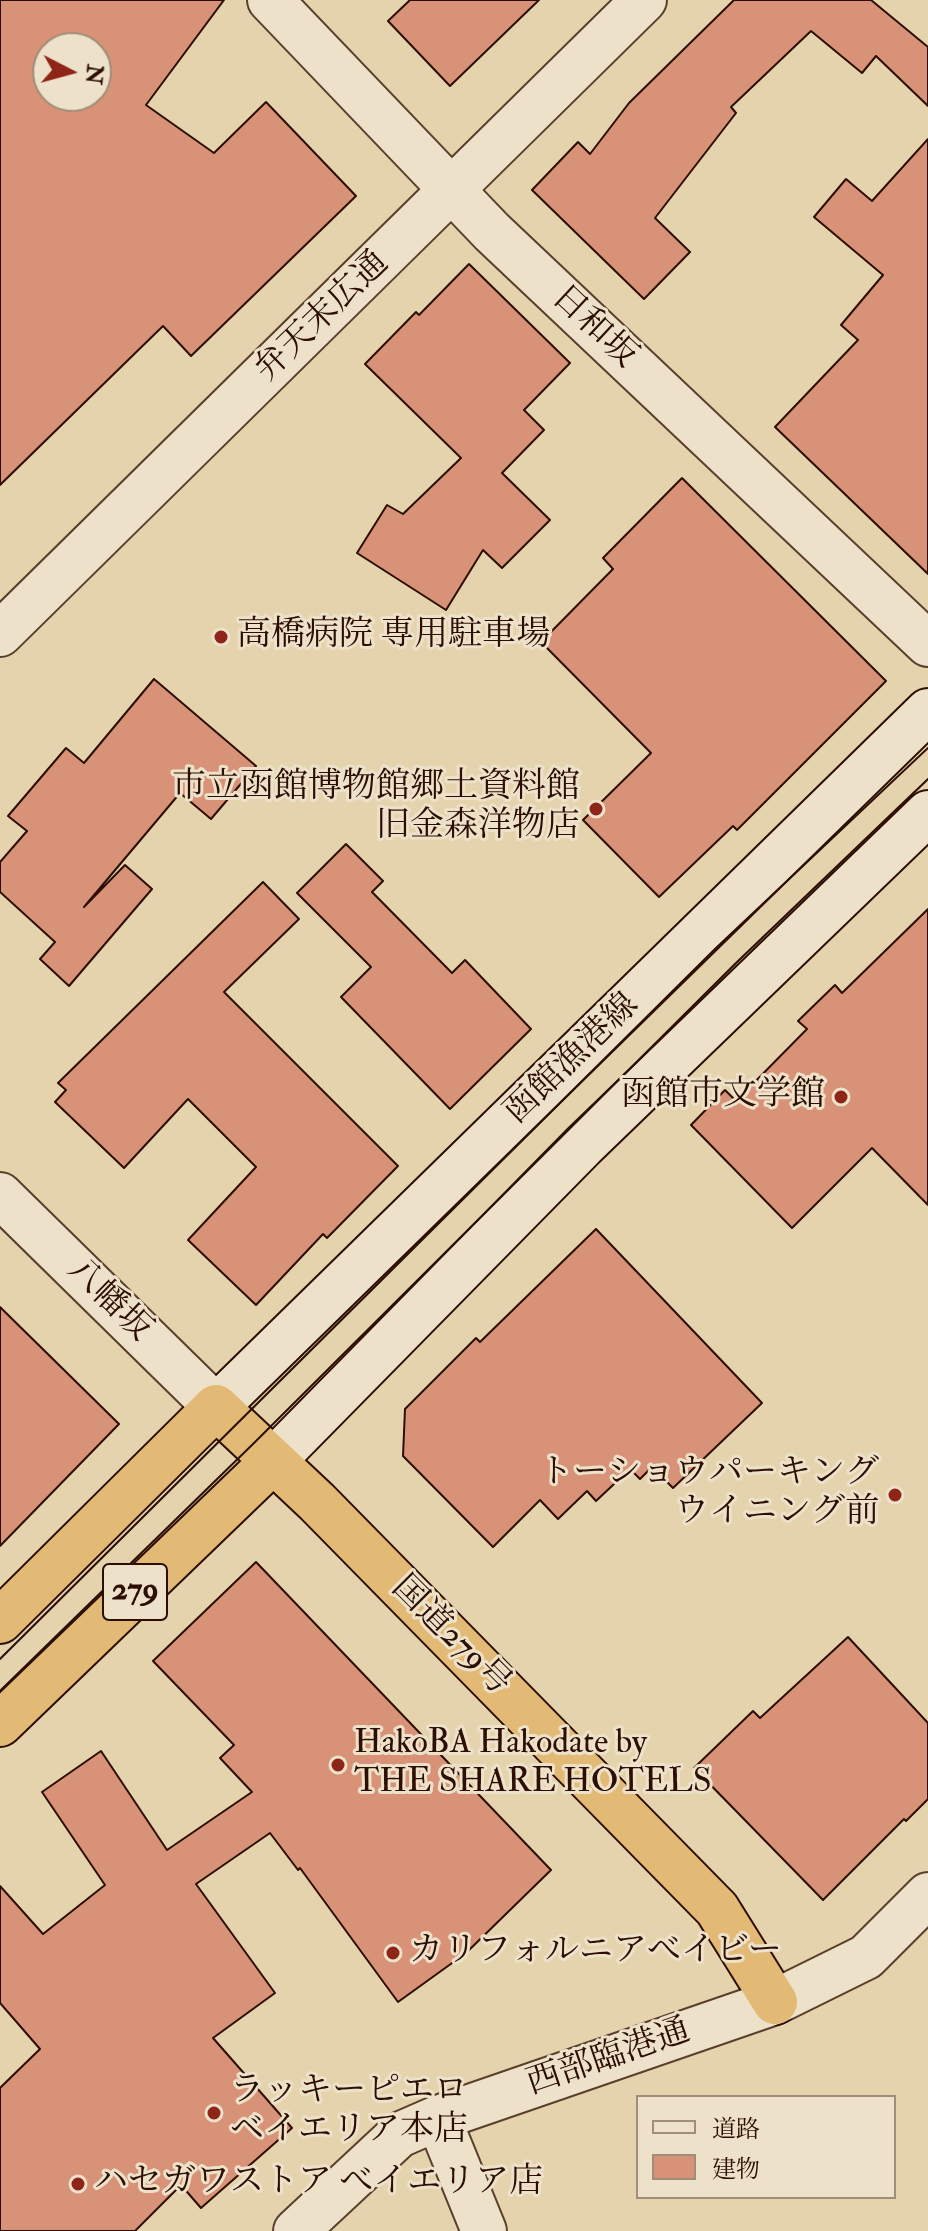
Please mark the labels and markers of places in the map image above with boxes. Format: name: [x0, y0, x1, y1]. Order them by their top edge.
place label: 高橋病院 専用駐車場: [237, 617, 550, 657]
marker: 高橋病院 専用駐車場: [212, 628, 230, 646]
place label: 市立函館博物館郷土資料館 旧金森洋物店: [172, 769, 580, 848]
marker: 市立函館博物館郷土資料館 旧金森洋物店: [587, 800, 605, 818]
place label: 函館市文学館: [621, 1077, 825, 1117]
marker: 函館市文学館: [832, 1088, 850, 1106]
place label: トーショウパーキング ウイニング前: [539, 1455, 879, 1534]
marker: トーショウパーキング ウイニング前: [886, 1486, 904, 1504]
place label: HakoBA Hakodate by THE SHARE HOTELS: [354, 1725, 712, 1804]
marker: HakoBA Hakodate by THE SHARE HOTELS: [329, 1756, 347, 1774]
place label: カリフォルニアべイビー: [409, 1933, 782, 1973]
marker: カリフォルニアべイビー: [384, 1944, 402, 1962]
place label: ラッキーピエロ ベイエリア本店: [230, 2073, 468, 2152]
marker: ラッキーピエロ ベイエリア本店: [205, 2104, 223, 2122]
place label: ハセガワストア べイエリア店: [94, 2164, 543, 2204]
marker: ハセガワストア べイエリア店: [69, 2175, 87, 2193]

